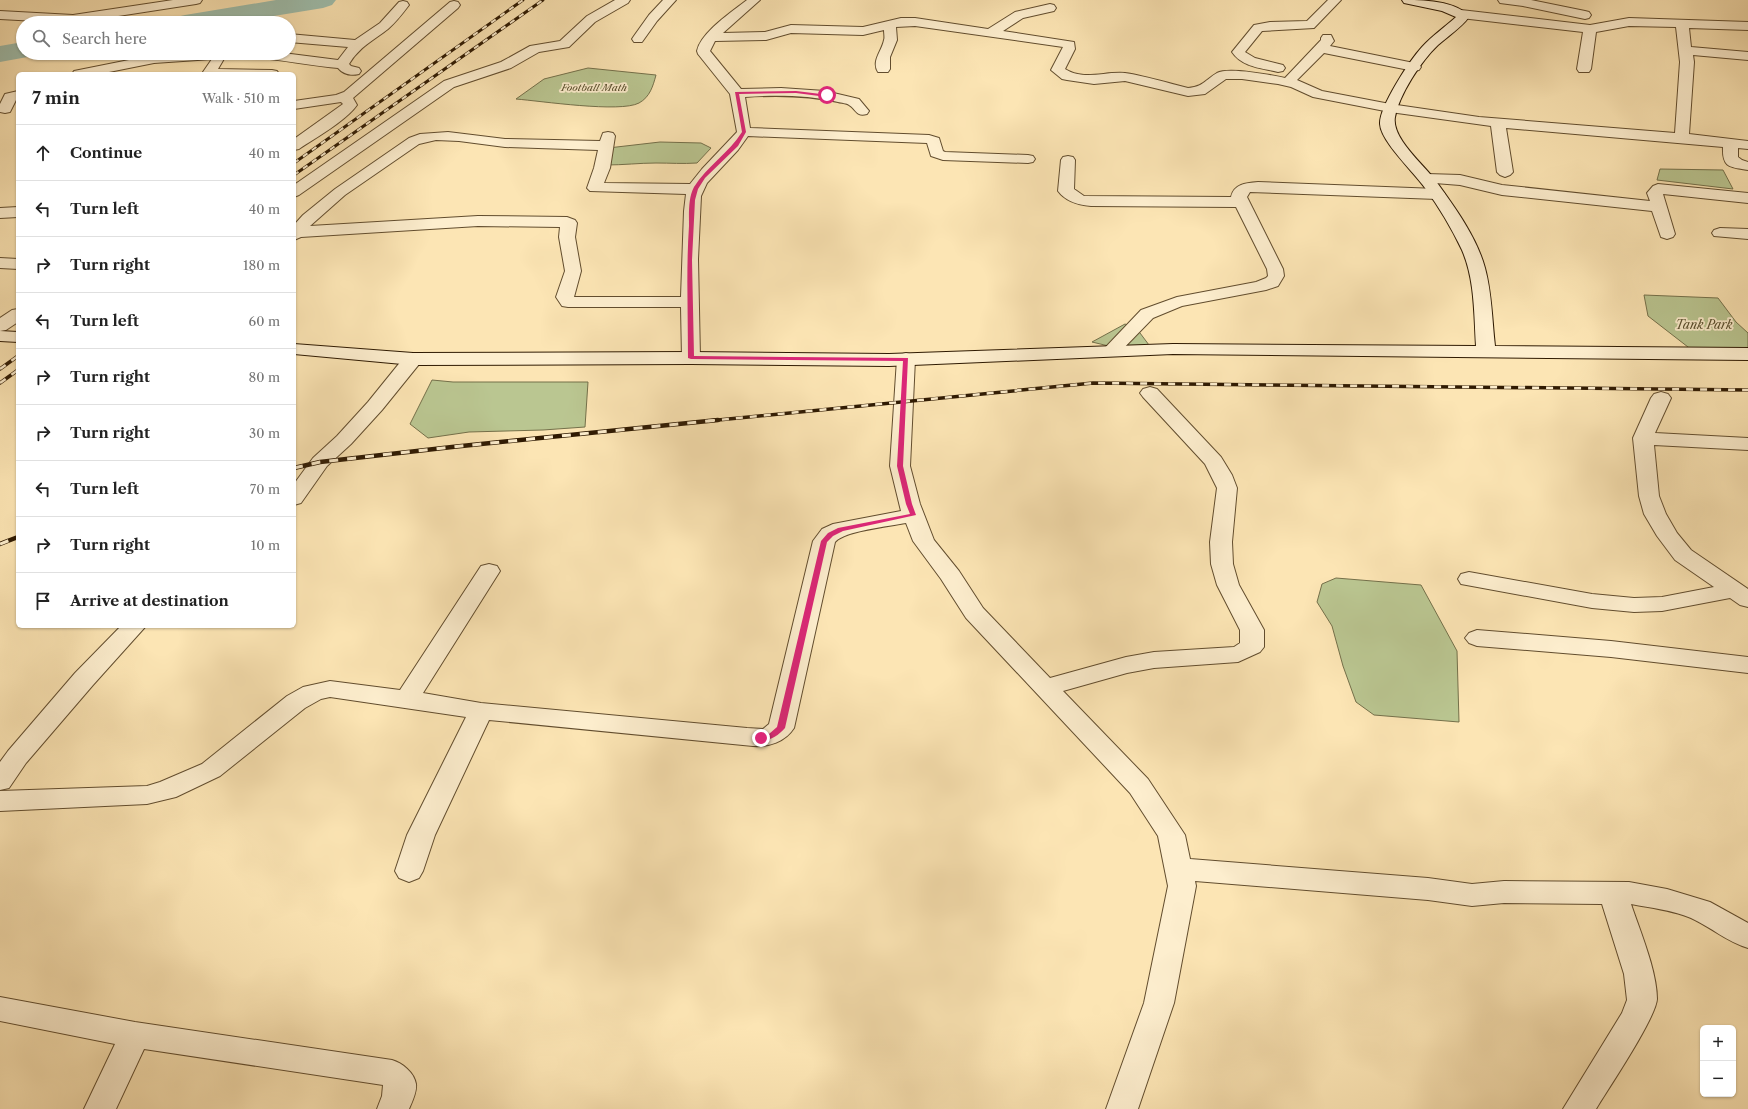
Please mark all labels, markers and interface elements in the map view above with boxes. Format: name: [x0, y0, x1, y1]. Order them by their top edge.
search box: [16, 16, 296, 60]
icon: search: [30, 27, 52, 49]
text: Search here: [62, 29, 147, 48]
park label: Football Math: [560, 81, 627, 94]
route start: [818, 86, 836, 104]
text: 7 min: [32, 88, 80, 108]
text: Walk · 510 m: [202, 90, 280, 106]
icon: ahead: [32, 142, 54, 164]
text: Continue: [70, 143, 142, 162]
text: 40 m: [249, 145, 280, 161]
icon: left: [32, 198, 54, 220]
text: Turn left: [70, 199, 139, 218]
text: 40 m: [249, 201, 280, 217]
icon: right: [32, 254, 54, 276]
text: Turn right: [70, 255, 150, 274]
text: 180 m: [243, 257, 280, 273]
icon: left: [32, 310, 54, 332]
text: Turn left: [70, 311, 139, 330]
text: 60 m: [249, 313, 280, 329]
park label: Tank Park: [1675, 317, 1733, 332]
icon: right: [32, 366, 54, 388]
text: Turn right: [70, 367, 150, 386]
text: 80 m: [248, 369, 280, 385]
icon: right: [32, 422, 54, 444]
text: Turn right: [70, 423, 150, 442]
text: 30 m: [249, 425, 280, 441]
icon: left: [32, 478, 54, 500]
text: Turn left: [70, 479, 139, 498]
text: 70 m: [250, 481, 280, 497]
icon: right: [32, 534, 54, 556]
text: Turn right: [70, 535, 150, 554]
text: 10 m: [251, 537, 280, 553]
icon: arrive: [32, 590, 54, 612]
text: Arrive at destination: [70, 591, 229, 610]
route end: [752, 729, 770, 747]
map controls: [1700, 1025, 1736, 1097]
button: +: [1700, 1025, 1736, 1061]
button: −: [1700, 1061, 1736, 1097]

